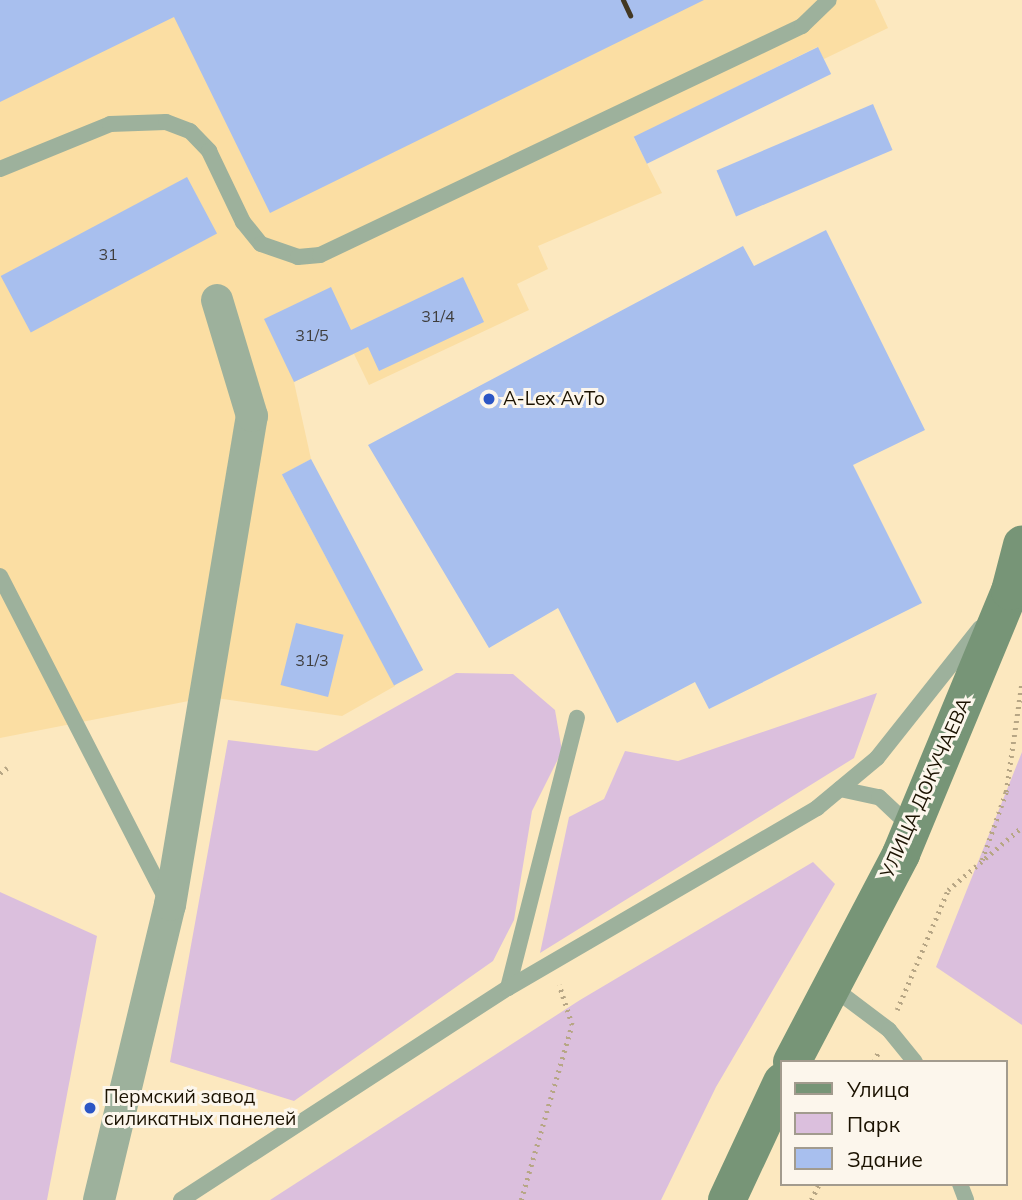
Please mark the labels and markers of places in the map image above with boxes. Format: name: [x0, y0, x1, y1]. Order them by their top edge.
place label: A-Lex AvTo: [503, 388, 605, 410]
marker: A-Lex AvTo: [481, 391, 497, 407]
place label: Пермский завод силикатных панелей: [104, 1086, 296, 1130]
marker: Пермский завод силикатных панелей: [82, 1100, 98, 1116]

